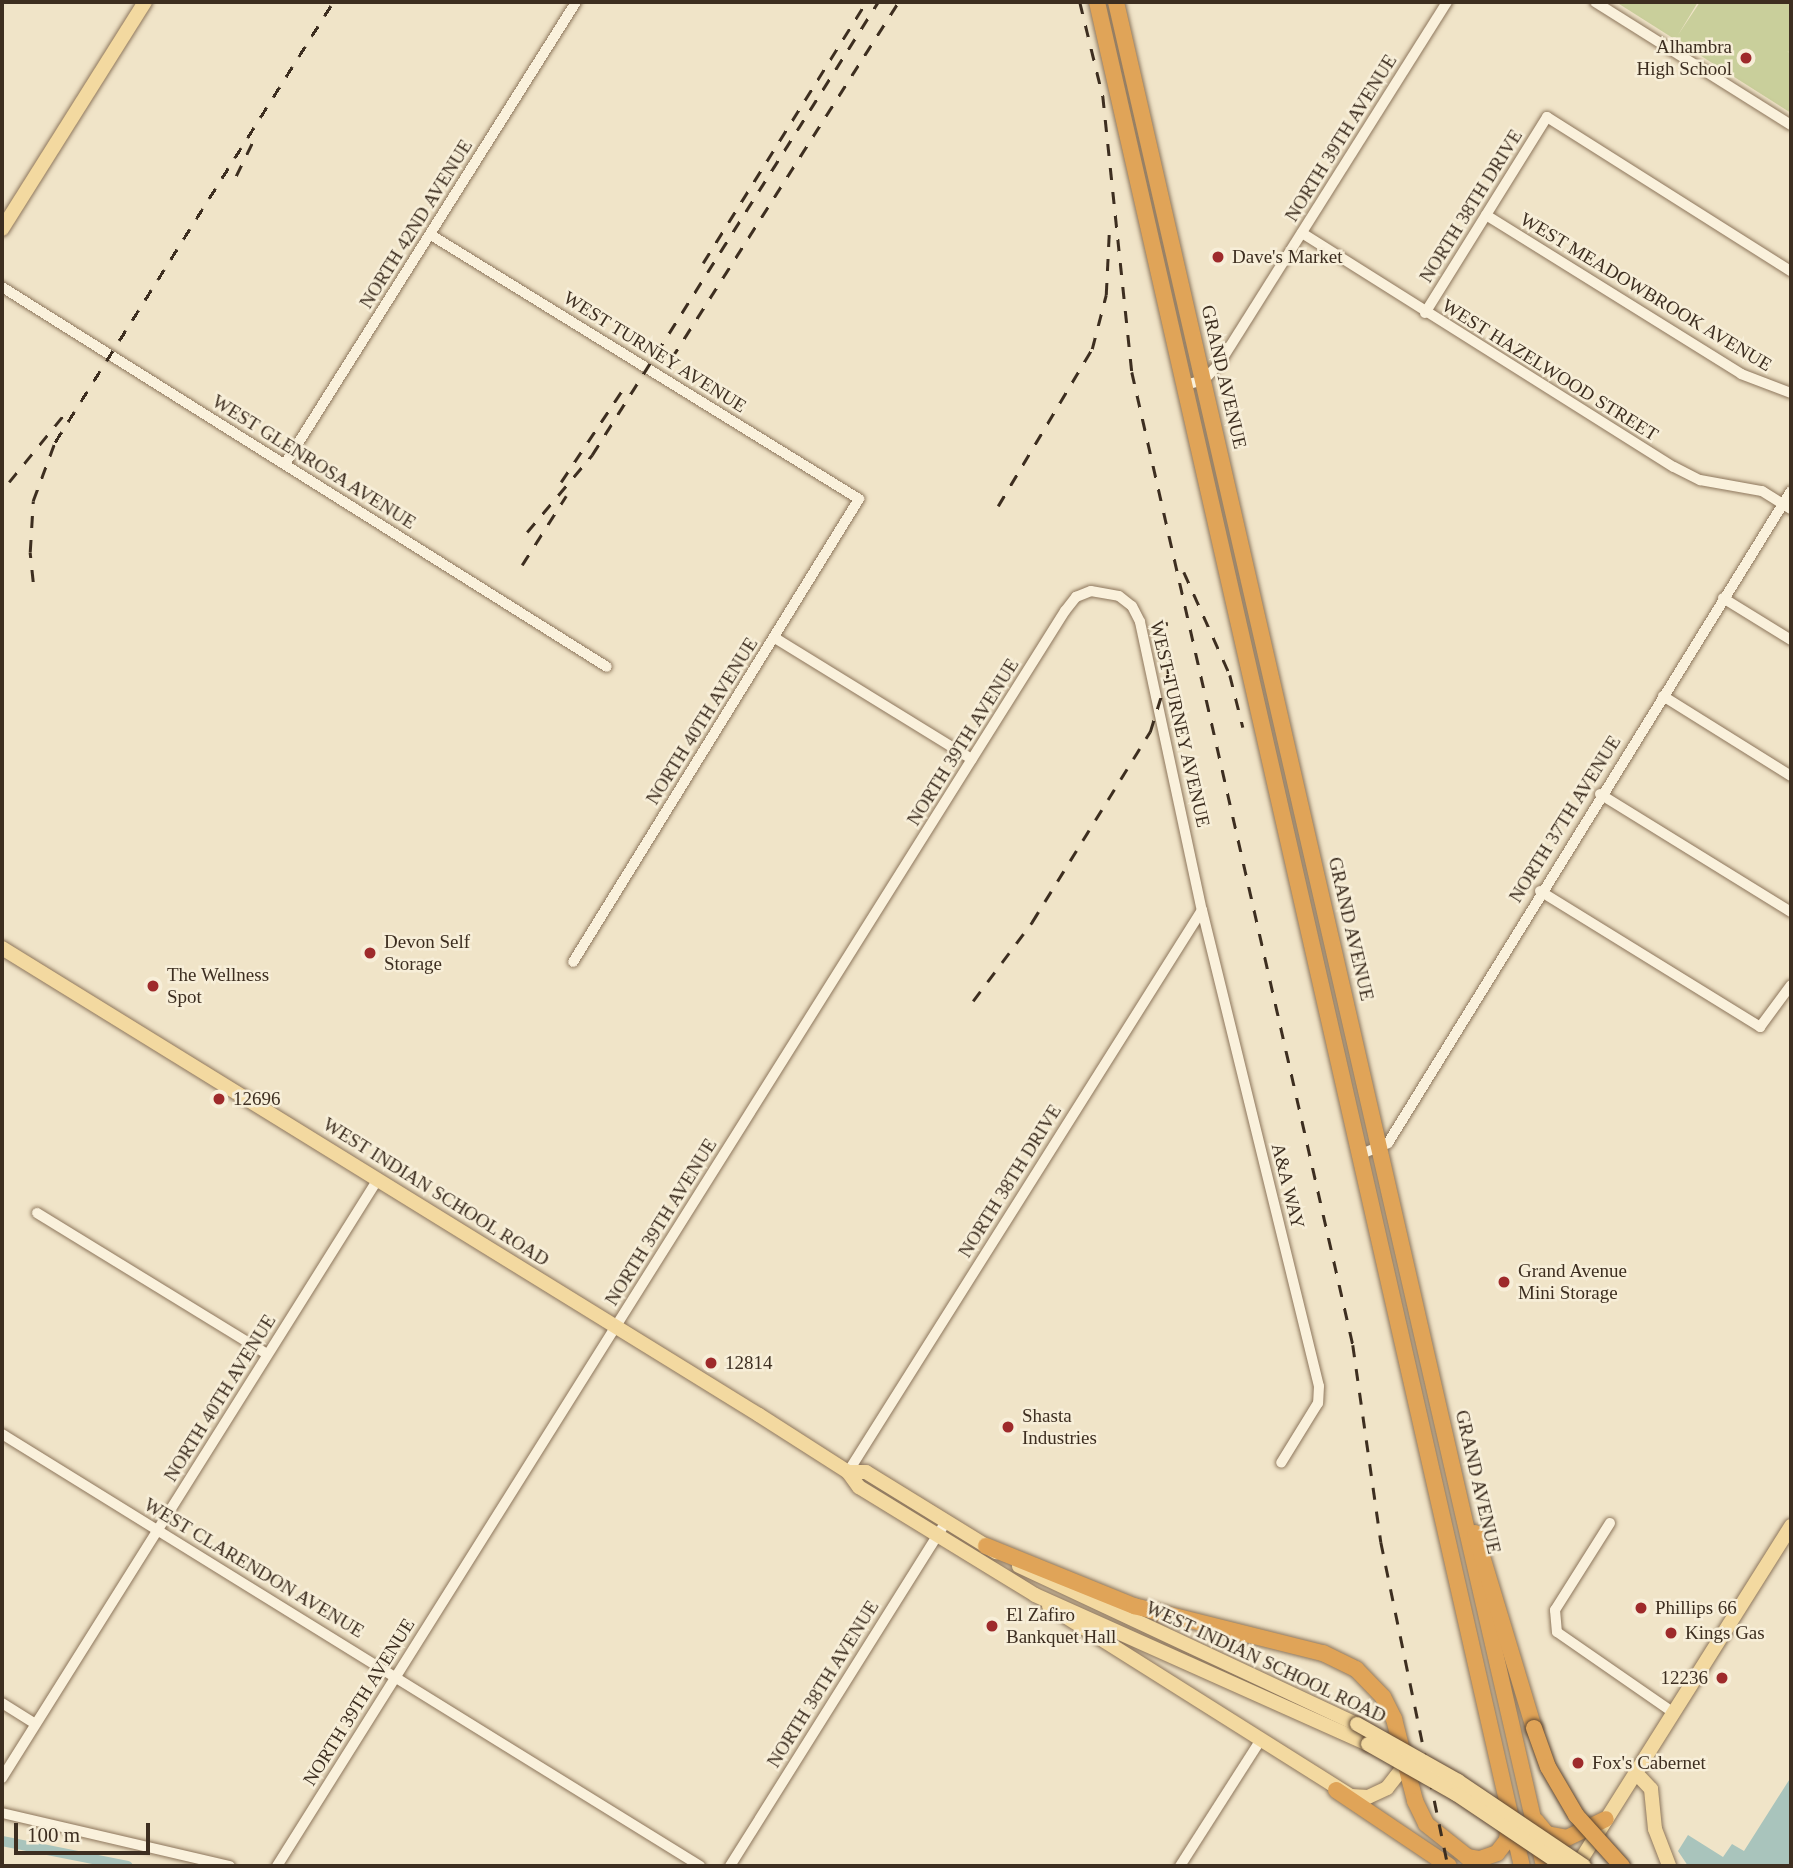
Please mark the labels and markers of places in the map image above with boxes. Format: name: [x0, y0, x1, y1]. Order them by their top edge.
place label: Alhambra High School: [1636, 36, 1732, 80]
marker: Alhambra High School: [1738, 50, 1754, 66]
place label: Dave's Market: [1232, 246, 1343, 268]
marker: Dave's Market: [1210, 249, 1226, 265]
place label: Devon Self Storage: [384, 931, 470, 975]
marker: Devon Self Storage: [362, 945, 378, 961]
place label: The Wellness Spot: [167, 964, 269, 1008]
marker: The Wellness Spot: [145, 978, 161, 994]
place label: 12696: [233, 1088, 280, 1110]
marker: 12696: [211, 1091, 227, 1107]
place label: Grand Avenue Mini Storage: [1518, 1260, 1628, 1304]
marker: Grand Avenue Mini Storage: [1496, 1274, 1512, 1290]
place label: 12814: [725, 1352, 772, 1374]
marker: 12814: [703, 1355, 719, 1371]
place label: Shasta Industries: [1022, 1405, 1097, 1449]
marker: Shasta Industries: [1000, 1419, 1016, 1435]
place label: Phillips 66: [1655, 1597, 1737, 1619]
marker: Phillips 66: [1633, 1600, 1649, 1616]
place label: El Zafiro Bankquet Hall: [1006, 1604, 1116, 1648]
marker: El Zafiro Bankquet Hall: [984, 1618, 1000, 1634]
place label: Kings Gas: [1685, 1622, 1765, 1644]
marker: Kings Gas: [1663, 1625, 1679, 1641]
place label: 12236: [1660, 1667, 1708, 1689]
marker: 12236: [1714, 1670, 1730, 1686]
place label: Fox's Cabernet: [1592, 1752, 1706, 1774]
marker: Fox's Cabernet: [1570, 1755, 1586, 1771]

